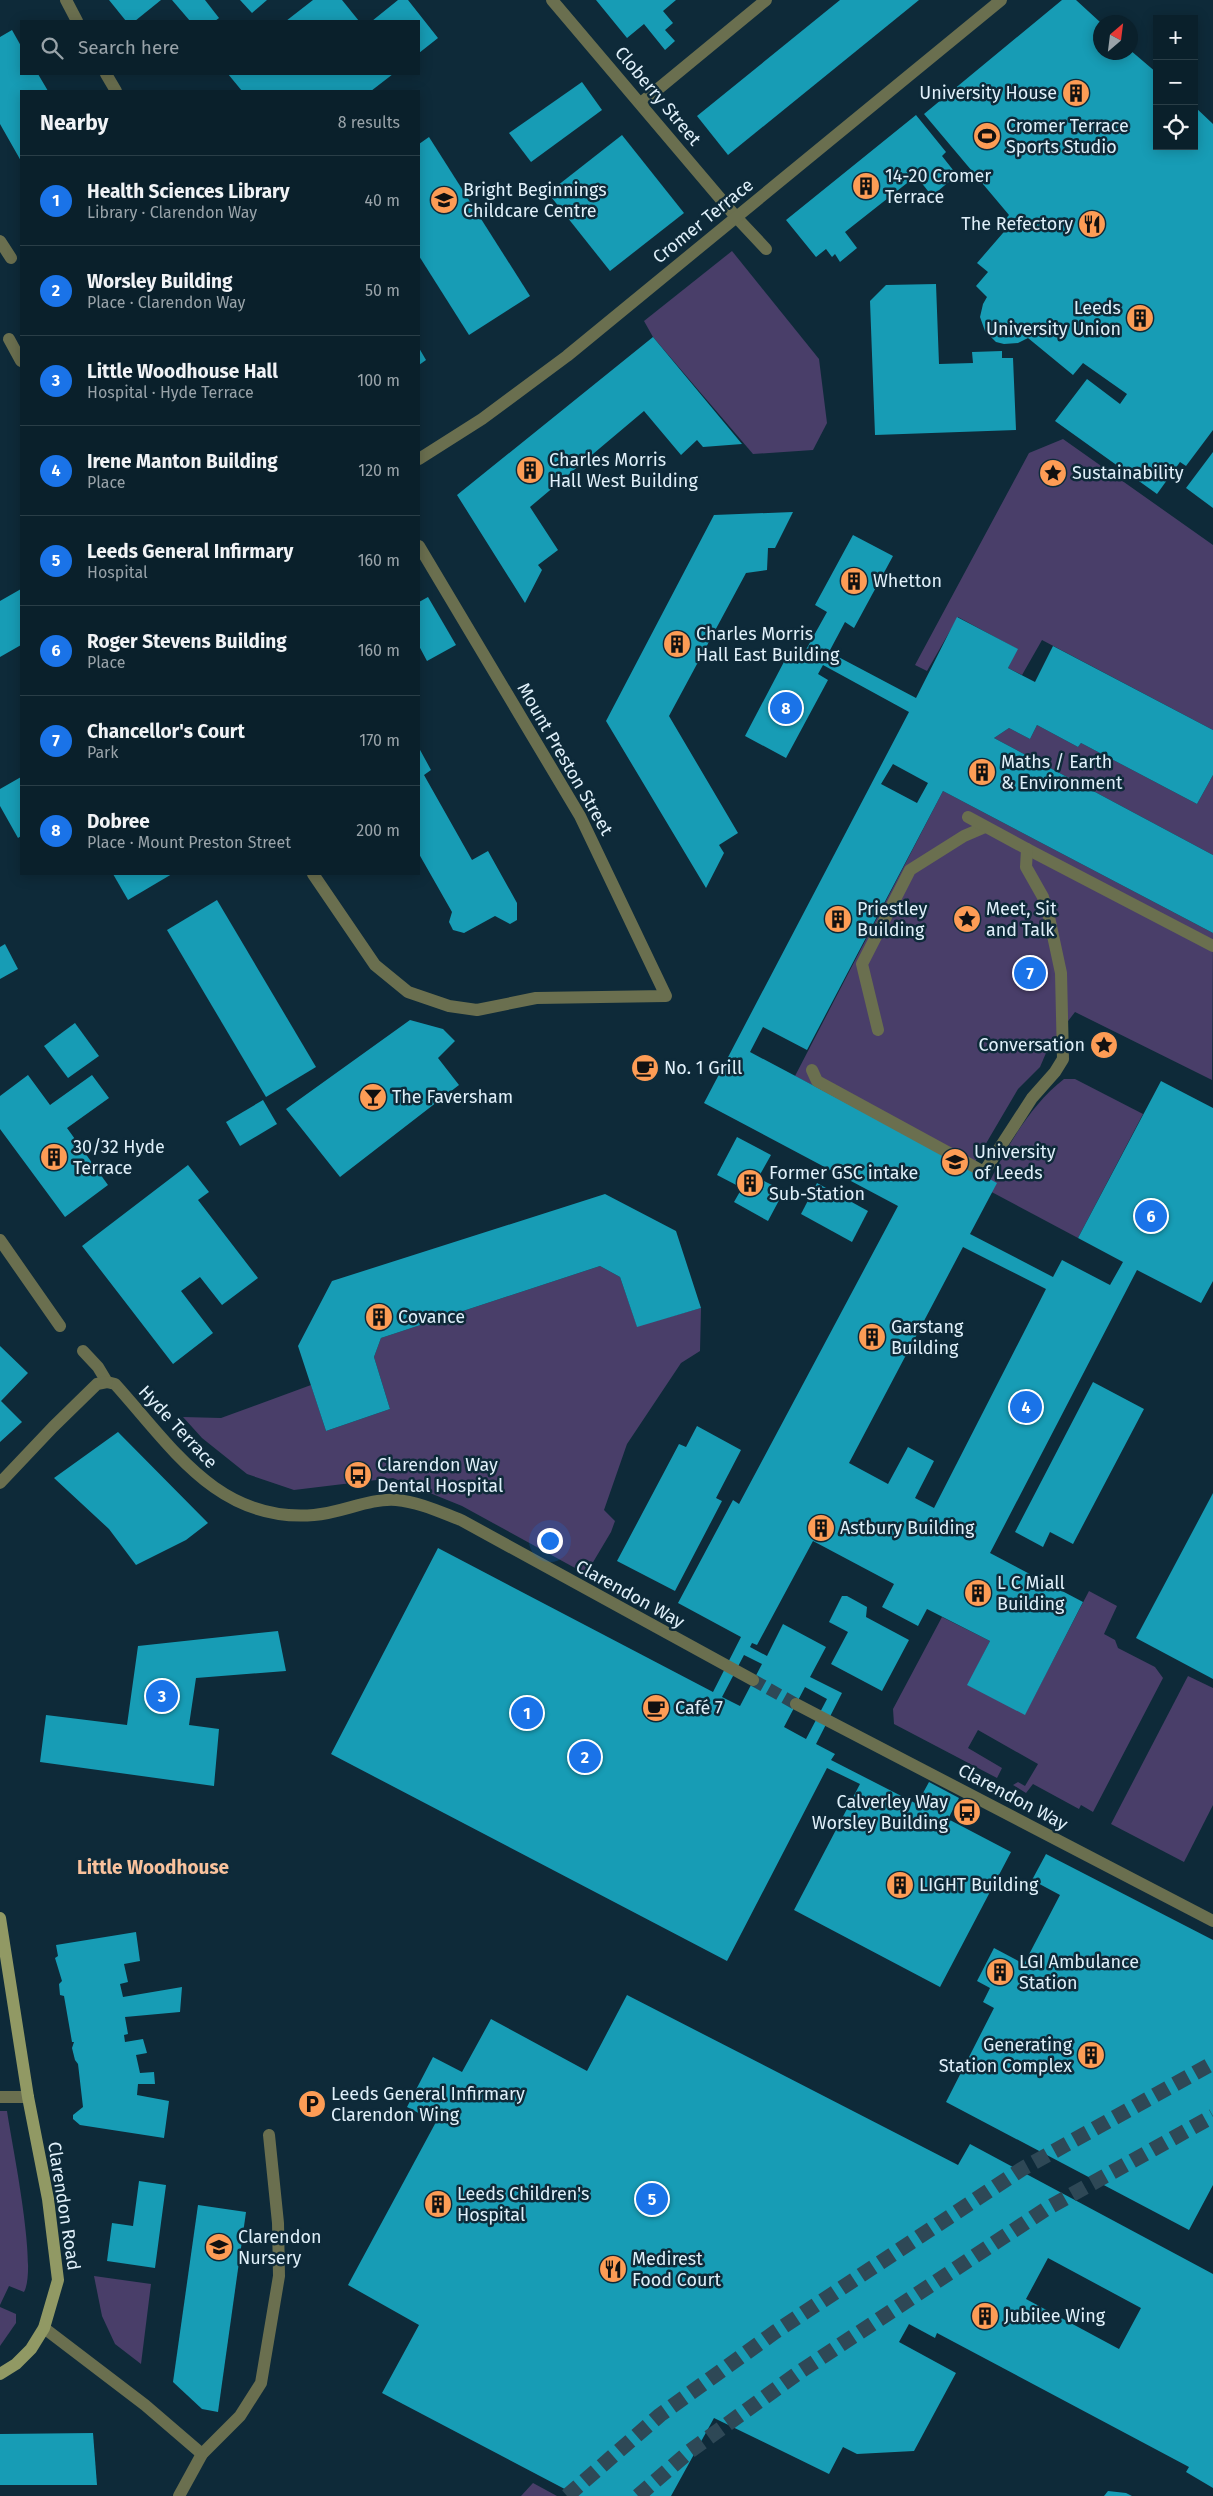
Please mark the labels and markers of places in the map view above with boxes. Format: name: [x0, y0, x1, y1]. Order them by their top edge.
building icon: University House: [1061, 78, 1091, 108]
place label: University House: [919, 82, 1057, 104]
place label: Cromer Terrace Sports Studio: [1006, 115, 1129, 158]
sports icon: Cromer Terrace Sports Studio: [972, 121, 1002, 151]
place label: 14-20 Cromer Terrace: [885, 165, 991, 208]
building icon: 14-20 Cromer Terrace: [851, 171, 881, 201]
place label: Bright Beginnings Childcare Centre: [463, 179, 607, 222]
school or university icon: Bright Beginnings Childcare Centre: [429, 185, 459, 215]
restaurant icon: The Refectory: [1077, 209, 1107, 239]
place label: The Refectory: [961, 213, 1073, 235]
place label: Leeds University Union: [986, 297, 1121, 340]
building icon: Leeds University Union: [1125, 303, 1155, 333]
place label: Charles Morris Hall West Building: [549, 449, 698, 492]
building icon: Charles Morris Hall West Building: [515, 455, 545, 485]
place icon: Sustainability: [1038, 458, 1068, 488]
place label: Sustainability: [1072, 462, 1184, 484]
building icon: Whetton: [839, 566, 869, 596]
place label: Whetton: [873, 570, 942, 592]
place label: Charles Morris Hall East Building: [696, 623, 840, 666]
building icon: Charles Morris Hall East Building: [662, 629, 692, 659]
pin: 8: [770, 689, 802, 727]
place label: Maths / Earth & Environment: [1001, 751, 1123, 794]
building icon: Maths / Earth & Environment: [967, 757, 997, 787]
place label: Priestley Building: [857, 898, 928, 941]
place label: Meet, Sit and Talk: [986, 898, 1057, 941]
building icon: Priestley Building: [823, 904, 853, 934]
place icon: Meet, Sit and Talk: [952, 904, 982, 934]
pin: 7: [1014, 954, 1046, 992]
place icon: Conversation: [1089, 1030, 1119, 1060]
place label: Conversation: [978, 1034, 1085, 1056]
cafe icon: No. 1 Grill: [630, 1053, 660, 1083]
place label: No. 1 Grill: [664, 1057, 742, 1079]
bar icon: The Faversham: [358, 1082, 388, 1112]
place label: The Faversham: [392, 1086, 513, 1108]
place label: 30/32 Hyde Terrace: [73, 1136, 165, 1179]
place label: University of Leeds: [974, 1141, 1056, 1184]
building icon: 30/32 Hyde Terrace: [39, 1142, 69, 1172]
school or university icon: University of Leeds: [940, 1147, 970, 1177]
place label: Former GSC intake Sub-Station: [769, 1162, 918, 1205]
building icon: Former GSC intake Sub-Station: [735, 1168, 765, 1198]
pin: 6: [1135, 1197, 1167, 1235]
building icon: Covance: [364, 1302, 394, 1332]
place label: Covance: [398, 1306, 465, 1328]
place label: Garstang Building: [891, 1316, 964, 1359]
building icon: Garstang Building: [857, 1322, 887, 1352]
pin: 4: [1010, 1388, 1042, 1426]
place label: Clarendon Way Dental Hospital: [377, 1454, 503, 1497]
bus stop icon: Clarendon Way Dental Hospital: [343, 1460, 373, 1490]
building icon: Astbury Building: [806, 1513, 836, 1543]
place label: Astbury Building: [840, 1517, 975, 1539]
place label: L C Miall Building: [997, 1572, 1065, 1615]
building icon: L C Miall Building: [963, 1578, 993, 1608]
pin: 3: [146, 1677, 178, 1715]
cafe icon: Café 7: [641, 1693, 671, 1723]
pin: 1: [511, 1694, 543, 1732]
place label: Café 7: [675, 1697, 723, 1719]
pin: 2: [569, 1738, 601, 1776]
place label: Calverley Way Worsley Building: [812, 1791, 949, 1834]
bus stop icon: Calverley Way Worsley Building: [952, 1797, 982, 1827]
building icon: LIGHT Building: [885, 1870, 915, 1900]
place label: LIGHT Building: [919, 1874, 1039, 1896]
place label: LGI Ambulance Station: [1019, 1951, 1139, 1994]
building icon: LGI Ambulance Station: [985, 1957, 1015, 1987]
place label: Generating Station Complex: [939, 2034, 1073, 2077]
building icon: Generating Station Complex: [1076, 2040, 1106, 2070]
place label: Leeds General Infirmary Clarendon Wing: [331, 2083, 525, 2126]
parking icon: Leeds General Infirmary Clarendon Wing: [297, 2089, 327, 2119]
pin: 5: [636, 2180, 668, 2218]
place label: Leeds Children's Hospital: [457, 2183, 589, 2226]
building icon: Leeds Children's Hospital: [423, 2189, 453, 2219]
place label: Clarendon Nursery: [238, 2226, 321, 2269]
school or university icon: Clarendon Nursery: [204, 2232, 234, 2262]
place label: Medirest Food Court: [632, 2248, 721, 2291]
restaurant icon: Medirest Food Court: [598, 2254, 628, 2284]
building icon: Jubilee Wing: [970, 2301, 1000, 2331]
place label: Jubilee Wing: [1004, 2305, 1106, 2327]

